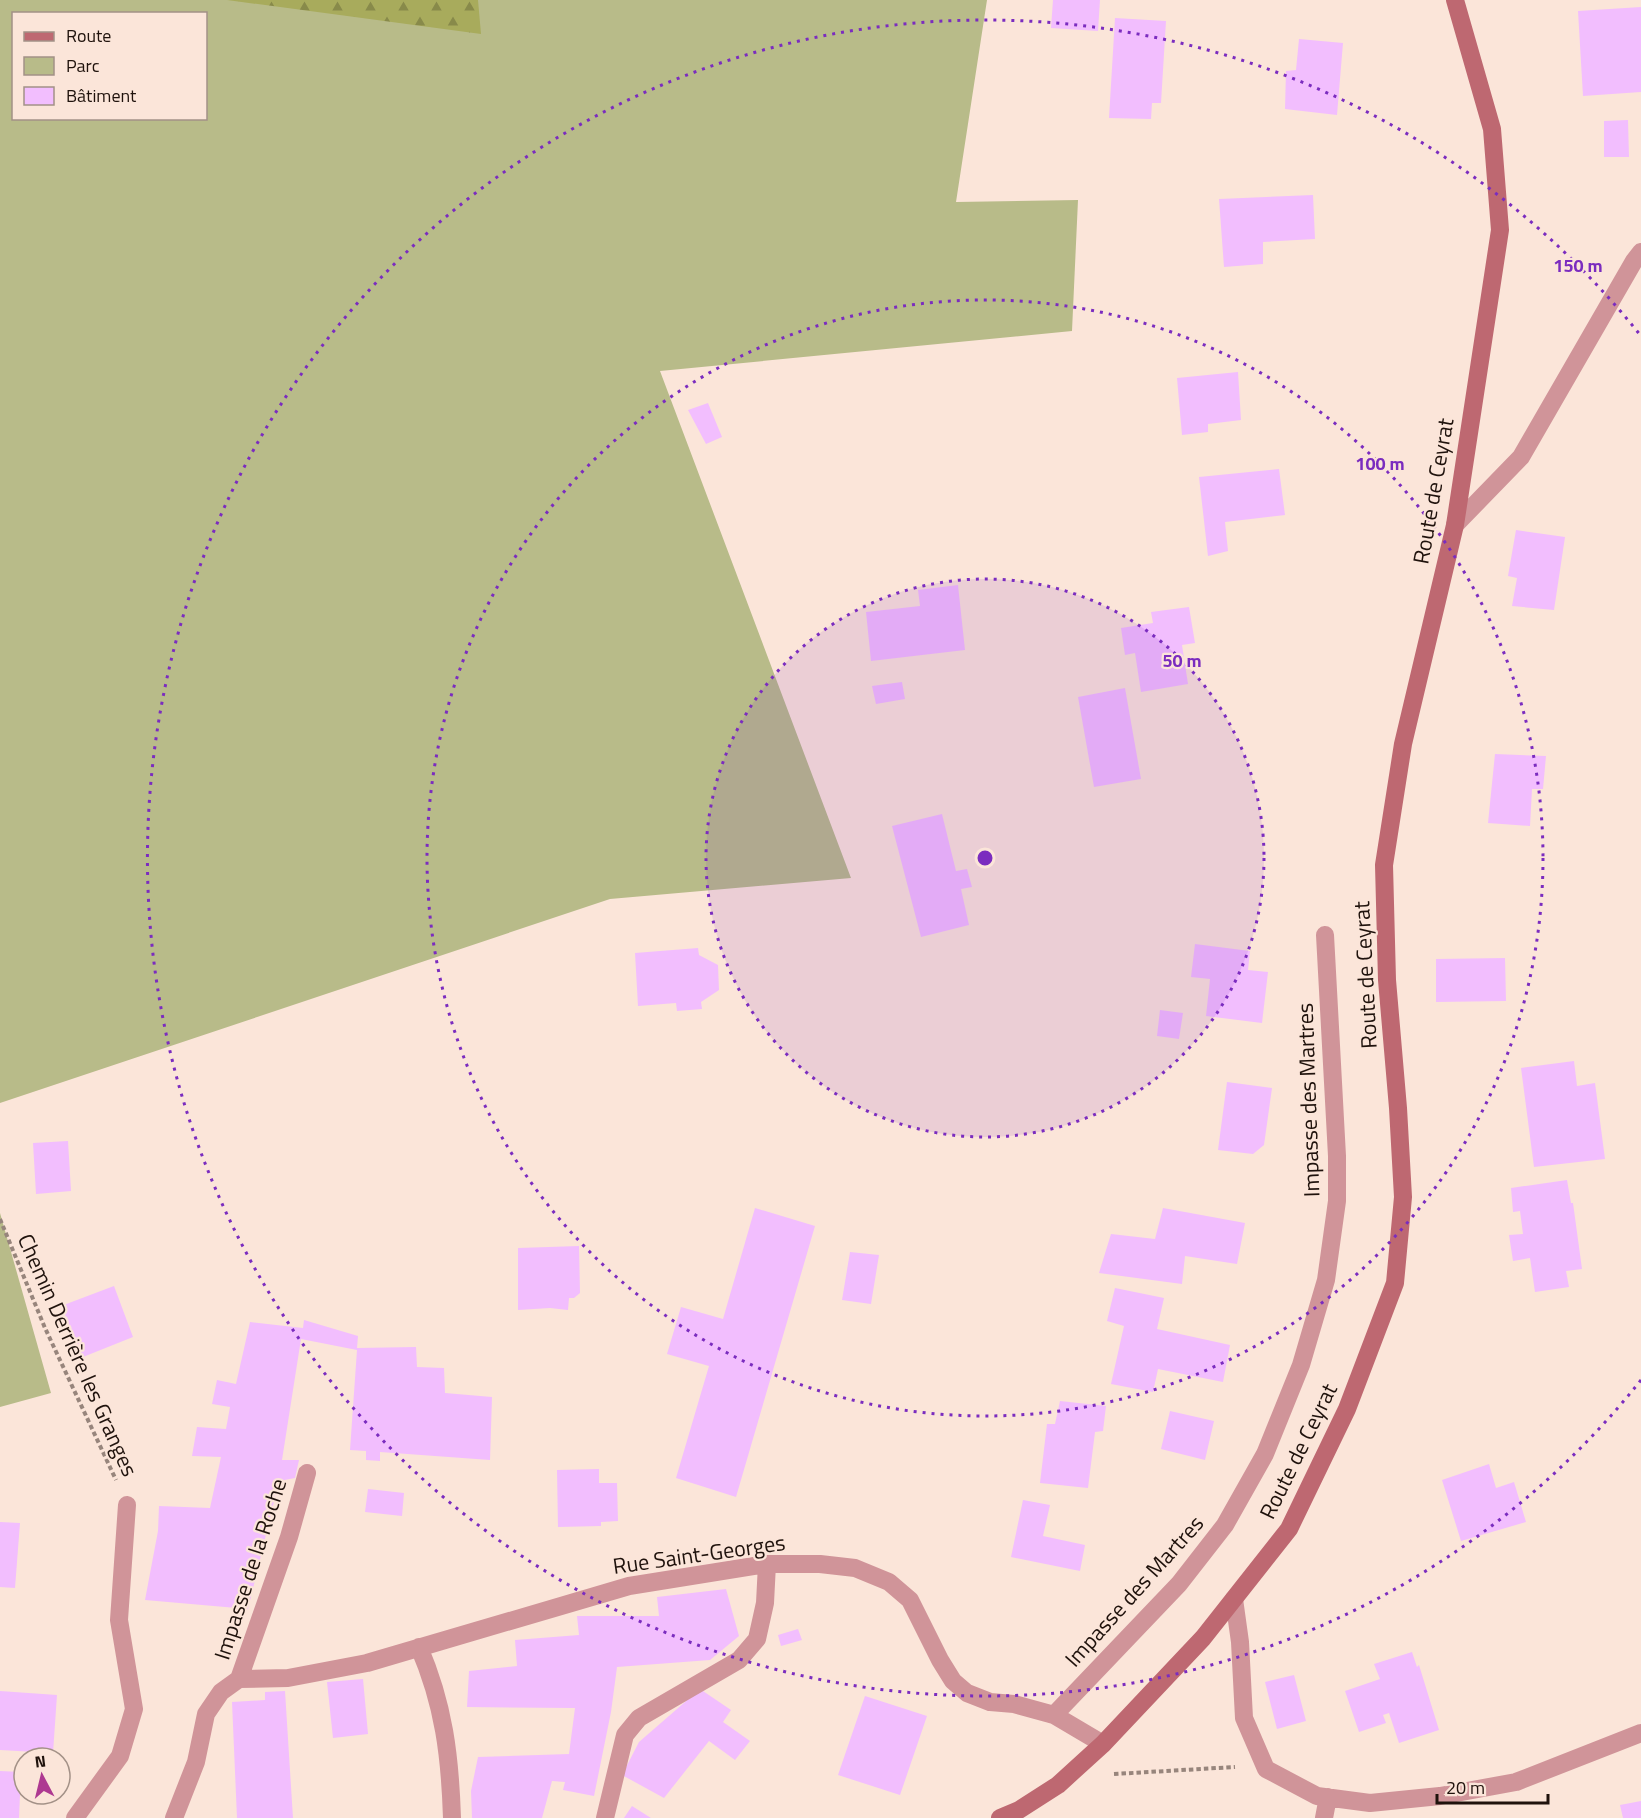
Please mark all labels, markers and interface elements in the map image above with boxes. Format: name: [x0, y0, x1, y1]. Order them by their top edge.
legend: [12, 12, 207, 120]
text: Route: [66, 22, 111, 49]
text: Parc: [66, 52, 100, 79]
text: Bâtiment: [66, 82, 137, 109]
text: 150 m: [1553, 252, 1603, 279]
street label: Route de Ceyrat: [1403, 415, 1463, 567]
text: 100 m: [1355, 450, 1405, 477]
text: 50 m: [1162, 647, 1202, 674]
centre of rings: [975, 848, 995, 868]
street label: Route de Ceyrat: [1344, 900, 1386, 1050]
street label: Impasse des Martres: [1288, 1002, 1328, 1198]
street label: Chemin Derrière les Granges: [9, 1228, 147, 1482]
street label: Route de Ceyrat: [1250, 1377, 1346, 1525]
street label: Impasse de la Roche: [205, 1474, 295, 1664]
street label: Impasse des Martres: [1056, 1507, 1212, 1675]
street label: Rue Saint-Georges: [611, 1525, 787, 1583]
north arrow: [12, 1746, 72, 1806]
text: N: [33, 1749, 47, 1774]
scale bar: [1437, 1767, 1548, 1805]
text: 20 m: [1446, 1774, 1485, 1801]

